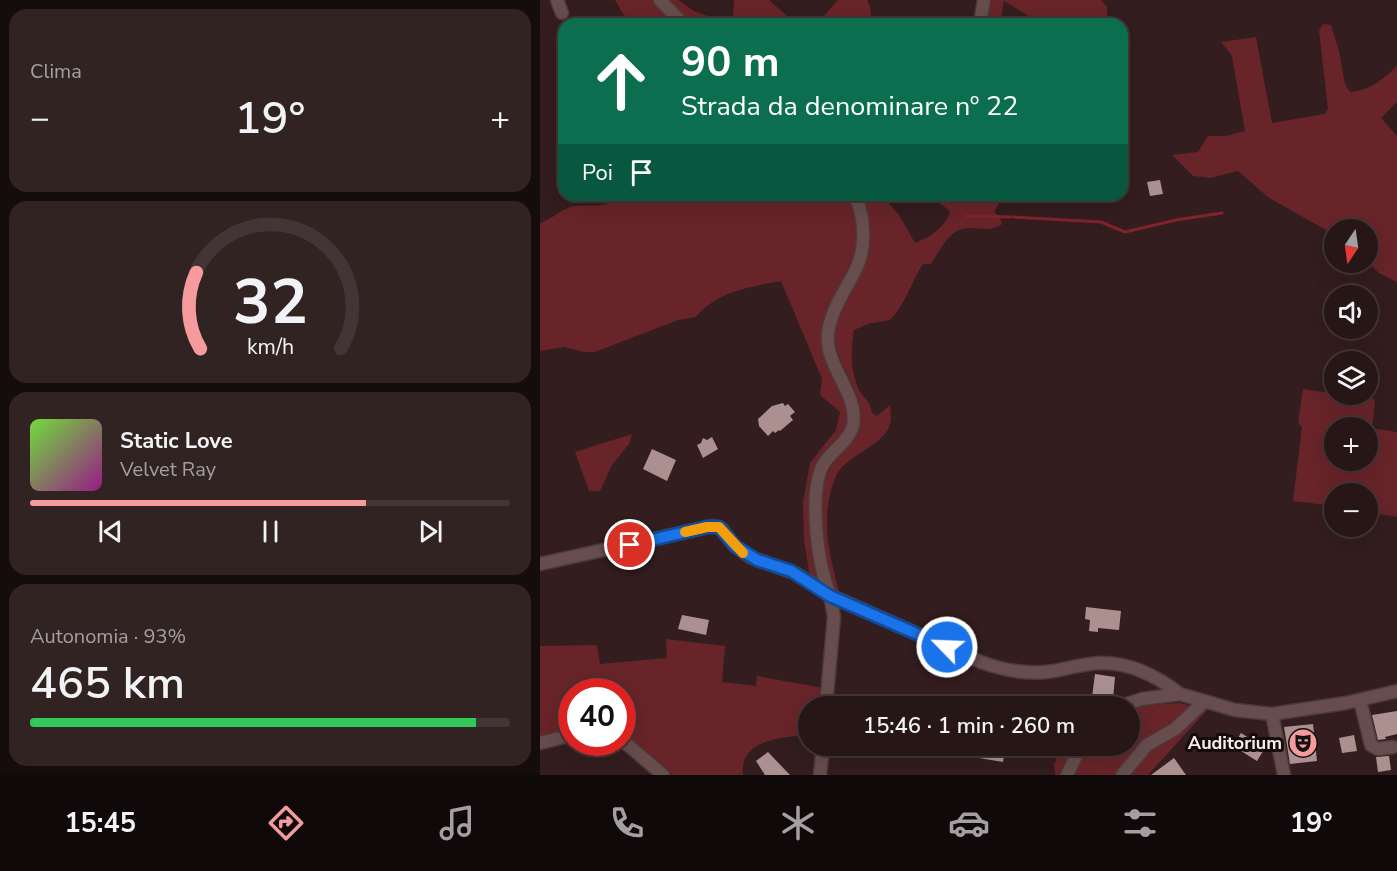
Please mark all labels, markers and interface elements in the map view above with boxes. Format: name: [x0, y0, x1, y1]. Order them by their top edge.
text: 90 m: [681, 34, 780, 91]
icon: ahead: [582, 42, 660, 120]
text: Clima: [30, 58, 82, 85]
text: 19°: [235, 88, 305, 149]
text: Strada da denominare nº 22: [681, 88, 1018, 125]
text: −: [30, 96, 50, 141]
text: +: [490, 96, 510, 141]
icon: arrive: [625, 156, 658, 189]
text: Poi: [582, 158, 613, 188]
north arrow: [1324, 219, 1378, 273]
map controls: [1324, 219, 1378, 537]
text: 32: [233, 260, 307, 345]
button: sound: [1324, 285, 1378, 339]
text: km/h: [246, 332, 294, 362]
button: layers: [1324, 351, 1378, 405]
button: +: [1324, 417, 1378, 471]
text: Static Love: [120, 426, 233, 456]
text: Velvet Ray: [120, 456, 216, 483]
button: −: [1324, 483, 1378, 537]
icon: previous: [94, 515, 127, 548]
icon: pause: [254, 515, 287, 548]
icon: next: [414, 515, 447, 548]
pin: [604, 519, 655, 570]
icon: arrive: [613, 528, 646, 561]
position arrow: [915, 615, 979, 679]
text: Autonomia · 93%: [30, 623, 186, 650]
text: 465 km: [30, 653, 185, 714]
speed limit sign: 40: [558, 678, 636, 756]
text: 15:46 · 1 min · 260 m: [863, 711, 1075, 741]
theatre icon: Auditorium: [1287, 727, 1319, 759]
place label: Auditorium: [1188, 731, 1282, 755]
icon: directions: [265, 802, 307, 844]
icon: music: [436, 802, 478, 844]
icon: phone: [606, 802, 648, 844]
icon: climate: [777, 802, 819, 844]
icon: car: [948, 802, 990, 844]
icon: filters: [1119, 802, 1161, 844]
text: 15:45: [64, 805, 136, 842]
text: 19°: [1290, 805, 1332, 842]

